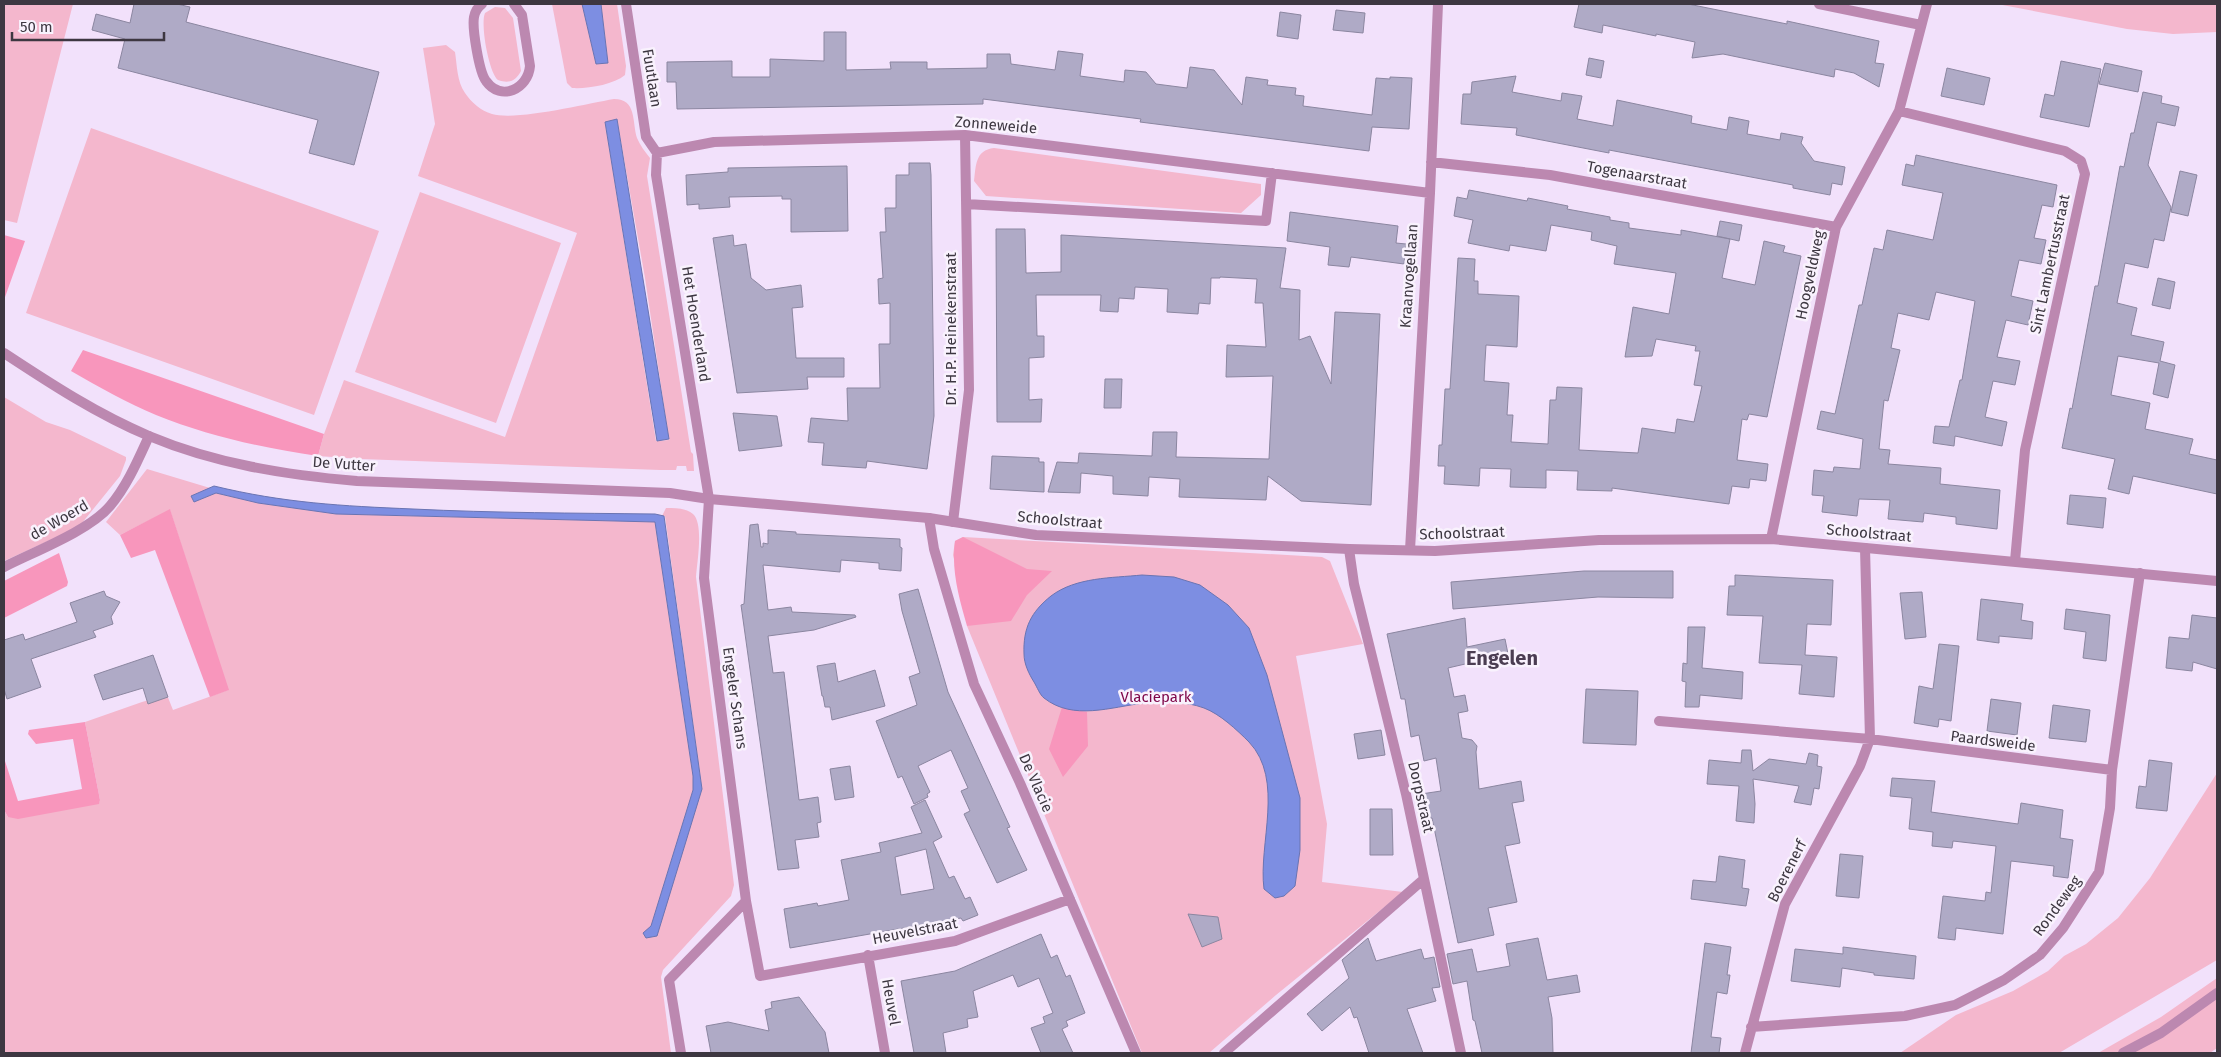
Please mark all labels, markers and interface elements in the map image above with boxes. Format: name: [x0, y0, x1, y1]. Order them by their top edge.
scale bar: [12, 10, 165, 42]
text: 50 m: [20, 18, 53, 36]
street label: Fuutlaan: [639, 48, 665, 108]
street label: Zonneweide: [954, 112, 1038, 138]
street label: Togenaarstraat: [1586, 157, 1689, 193]
street label: Sint Lambertusstraat: [2026, 192, 2074, 335]
street label: Kraanvogellaan: [1396, 223, 1422, 329]
street label: Hoogveldweg: [1792, 228, 1828, 321]
street label: Dr. H.P. Heinekenstraat: [942, 252, 960, 406]
street label: Het Hoenderland: [678, 265, 714, 383]
street label: De Vutter: [312, 453, 376, 475]
street label: de Woerd: [27, 496, 91, 544]
street label: Schoolstraat: [1017, 507, 1104, 533]
street label: Schoolstraat: [1826, 520, 1913, 546]
street label: Schoolstraat: [1419, 522, 1506, 543]
street label: Engeler Schans: [719, 646, 751, 750]
district label: Engelen: [1466, 646, 1538, 670]
park label: Vlaciepark: [1121, 688, 1192, 706]
street label: Paardsweide: [1949, 727, 2037, 755]
street label: De Vlacie: [1015, 751, 1057, 815]
street label: Dorpstraat: [1404, 760, 1438, 835]
street label: Boerenerf: [1764, 836, 1811, 905]
street label: Rondeweg: [2029, 872, 2085, 940]
street label: Heuvelstraat: [871, 914, 960, 948]
street label: Heuvel: [878, 977, 904, 1027]

